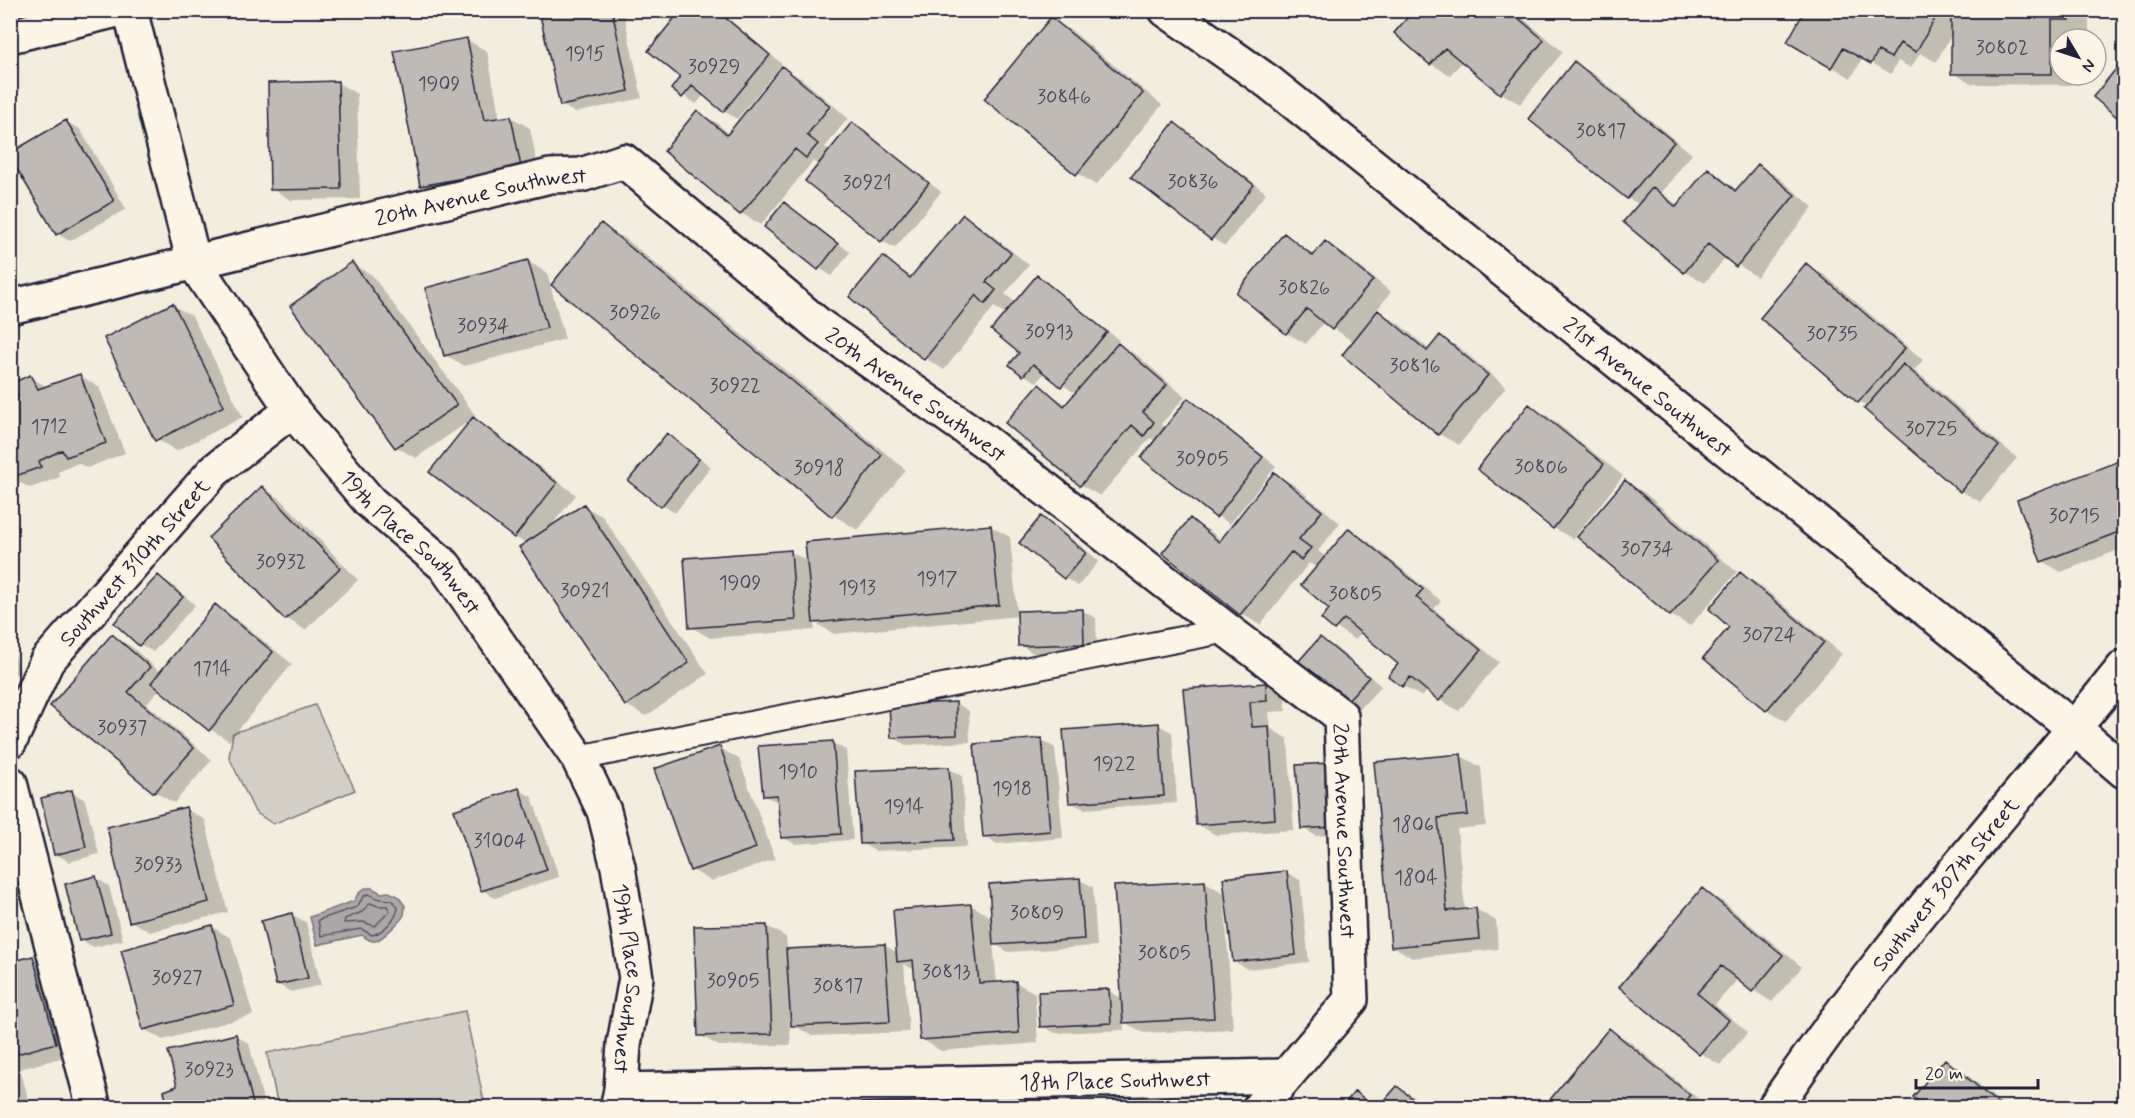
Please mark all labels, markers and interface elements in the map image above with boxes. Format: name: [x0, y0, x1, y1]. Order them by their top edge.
north arrow: [2048, 27, 2108, 87]
house number: 30802: [1975, 35, 2029, 62]
house number: 1915: [565, 41, 605, 68]
house number: 30929: [688, 54, 740, 81]
text: N: [2077, 55, 2100, 76]
house number: 1909: [418, 71, 461, 98]
house number: 30846: [1037, 84, 1091, 111]
house number: 30817: [1576, 118, 1626, 145]
street label: 20th Avenue Southwest: [373, 163, 587, 234]
house number: 30836: [1167, 169, 1219, 196]
house number: 30921: [842, 170, 892, 197]
house number: 30826: [1278, 275, 1330, 302]
house number: 30926: [609, 300, 661, 327]
street label: 21st Avenue Southwest: [1557, 312, 1737, 465]
house number: 30934: [457, 313, 509, 340]
house number: 30913: [1025, 319, 1073, 346]
house number: 30735: [1806, 321, 1858, 348]
street label: 20th Avenue Southwest: [819, 322, 1012, 469]
house number: 30816: [1389, 353, 1441, 380]
house number: 30922: [709, 373, 761, 400]
house number: 1712: [31, 414, 67, 441]
house number: 30725: [1905, 416, 1957, 443]
house number: 30905: [1176, 446, 1228, 473]
house number: 30806: [1514, 454, 1568, 481]
house number: 30918: [794, 455, 844, 482]
street label: 19th Place Southwest: [333, 465, 486, 621]
street label: Southwest 310th Street: [54, 473, 217, 653]
house number: 30715: [2048, 503, 2100, 530]
house number: 30734: [1621, 536, 1673, 563]
house number: 30932: [256, 549, 306, 576]
house number: 1917: [917, 566, 957, 593]
house number: 1909: [719, 570, 762, 597]
house number: 1913: [838, 575, 876, 602]
house number: 30921: [560, 578, 610, 605]
house number: 30805: [1328, 581, 1382, 608]
house number: 30724: [1742, 622, 1796, 649]
house number: 1714: [193, 656, 232, 683]
house number: 30937: [97, 715, 147, 742]
street label: 20th Avenue Southwest: [1325, 723, 1361, 939]
house number: 1922: [1093, 751, 1135, 778]
house number: 1910: [778, 759, 818, 786]
house number: 1918: [992, 776, 1032, 803]
street label: Southwest 307th Street: [1866, 792, 2026, 978]
house number: 1914: [884, 794, 924, 821]
house number: 1806: [1392, 812, 1434, 839]
house number: 31004: [474, 828, 526, 855]
house number: 30933: [134, 852, 182, 879]
house number: 1804: [1394, 865, 1438, 892]
street label: 19th Place Southwest: [605, 882, 648, 1074]
house number: 30809: [1010, 900, 1064, 927]
house number: 30805: [1137, 940, 1191, 967]
house number: 30813: [922, 959, 970, 986]
house number: 30927: [152, 965, 202, 992]
house number: 30905: [707, 968, 759, 995]
house number: 30817: [813, 973, 863, 1000]
scale bar: [1916, 1052, 2038, 1090]
house number: 30923: [184, 1057, 234, 1084]
text: 20 m: [1925, 1062, 1963, 1086]
street label: 18th Place Southwest: [1019, 1066, 1211, 1098]

